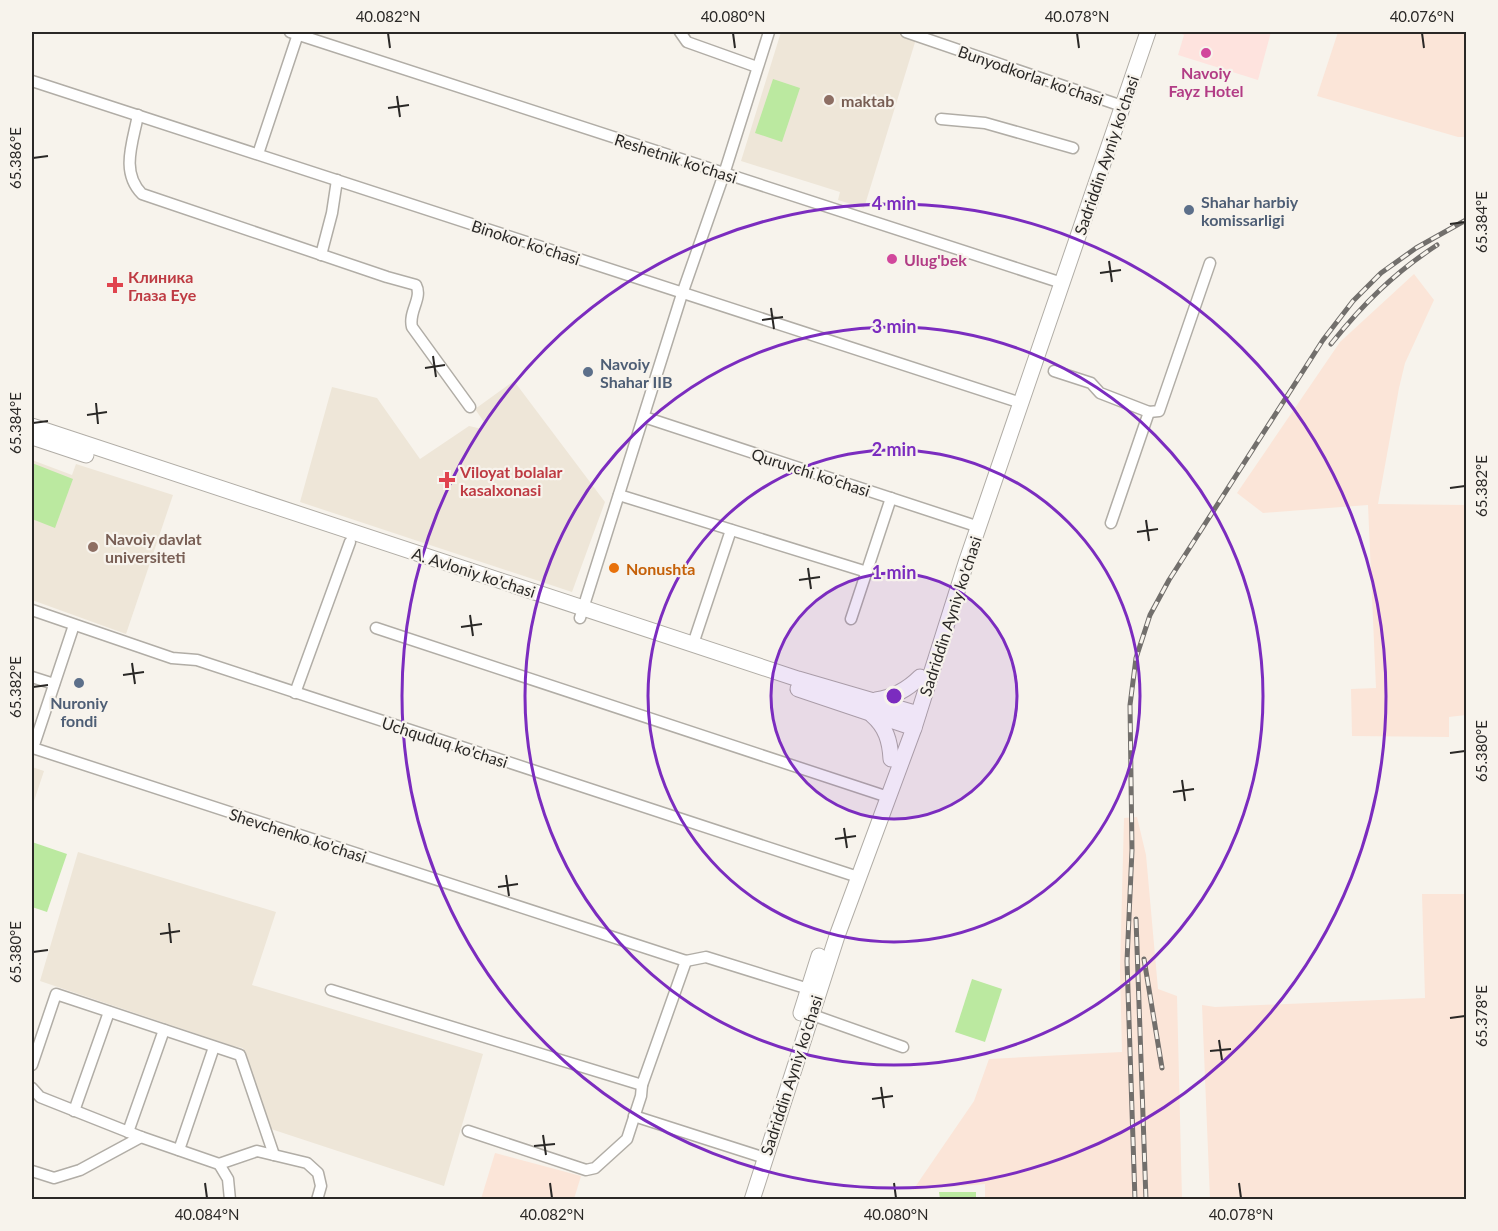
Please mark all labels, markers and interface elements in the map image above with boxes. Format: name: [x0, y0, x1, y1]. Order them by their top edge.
text: 40.082°N: [356, 7, 420, 25]
text: 40.080°N: [701, 7, 765, 25]
text: 40.078°N: [1045, 7, 1109, 25]
text: 40.076°N: [1390, 7, 1454, 25]
street label: Bunyodkorlar ko'chasi: [956, 41, 1106, 109]
marker: Navoiy Fayz Hotel: [1199, 46, 1213, 60]
place label: Navoiy Fayz Hotel: [1168, 63, 1244, 100]
street label: Sadriddin Ayniy ko'chasi: [1070, 73, 1142, 237]
place label: maktab: [841, 91, 894, 110]
marker: maktab: [822, 93, 836, 107]
text: 65.386°E: [6, 127, 24, 189]
street label: Reshetnik ko'chasi: [612, 129, 740, 187]
text: 65.384°E: [1472, 191, 1490, 253]
text: 4 min: [872, 192, 916, 214]
place label: Shahar harbiy komissarligi: [1201, 192, 1299, 229]
marker: Shahar harbiy komissarligi: [1182, 203, 1196, 217]
street label: Binokor ko'chasi: [469, 216, 583, 268]
place label: Ulug'bek: [904, 250, 967, 269]
marker: Ulug'bek: [885, 252, 899, 266]
place label: Клиника Глаза Eye: [128, 267, 197, 304]
marker: Клиника Глаза Eye: [106, 276, 124, 294]
text: 3 min: [872, 315, 916, 337]
place label: Navoiy Shahar IIB: [600, 354, 673, 391]
marker: Navoiy Shahar IIB: [581, 365, 595, 379]
text: 65.384°E: [6, 392, 24, 454]
text: 2 min: [872, 438, 916, 460]
street label: Quruvchi ko'chasi: [749, 444, 873, 500]
text: 65.382°E: [1472, 455, 1490, 517]
place label: Viloyat bolalar kasalxonasi: [459, 462, 563, 499]
marker: Viloyat bolalar kasalxonasi: [438, 471, 456, 489]
place label: Navoiy davlat universiteti: [105, 529, 202, 566]
street label: Sadriddin Ayniy ko'chasi: [915, 534, 985, 698]
marker: Navoiy davlat universiteti: [86, 540, 100, 554]
street label: A. Avloniy ko'chasi: [410, 543, 538, 601]
place label: Nonushta: [626, 559, 695, 578]
marker: Nonushta: [607, 561, 621, 575]
text: 1 min: [872, 561, 916, 583]
text: 65.382°E: [6, 656, 24, 718]
marker: Nuroniy fondi: [72, 676, 86, 690]
centre of rings: [884, 686, 904, 706]
place label: Nuroniy fondi: [50, 693, 108, 730]
street label: Uchquduq ko'chasi: [380, 713, 510, 771]
text: 65.380°E: [1472, 720, 1490, 782]
street label: Shevchenko ko'chasi: [227, 804, 369, 866]
text: 65.380°E: [6, 921, 24, 983]
text: 65.378°E: [1472, 985, 1490, 1047]
street label: Sadriddin Ayniy ko'chasi: [756, 993, 826, 1157]
text: 40.084°N: [175, 1205, 239, 1223]
text: 40.082°N: [520, 1205, 584, 1223]
text: 40.080°N: [864, 1205, 928, 1223]
text: 40.078°N: [1209, 1205, 1273, 1223]

